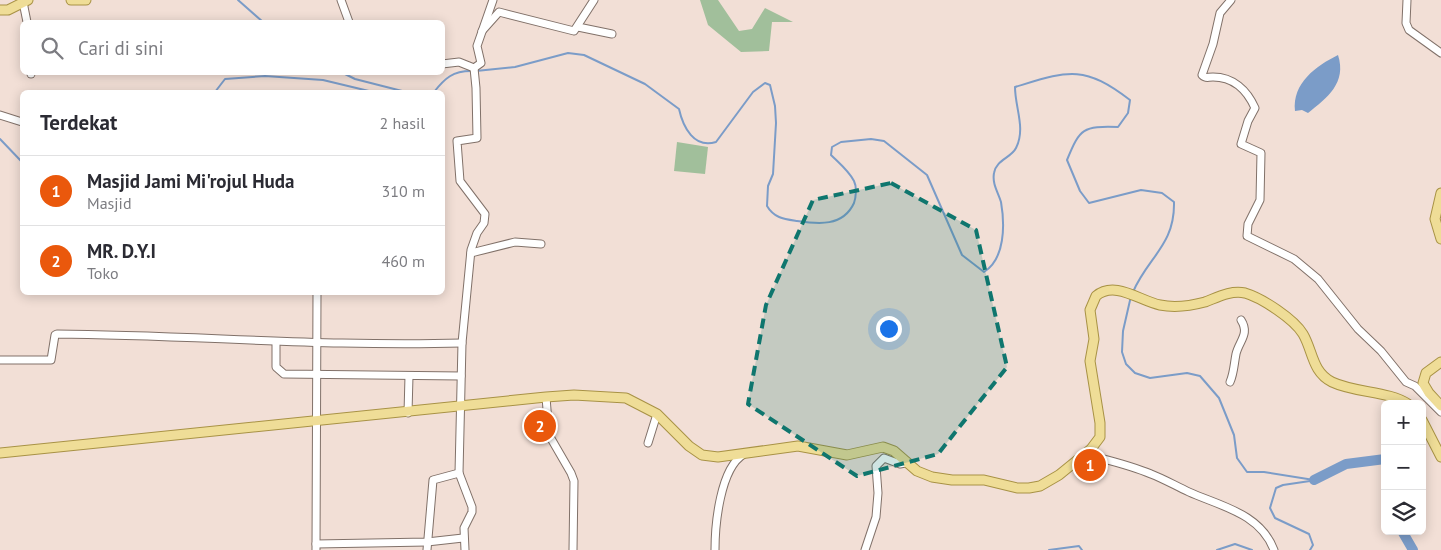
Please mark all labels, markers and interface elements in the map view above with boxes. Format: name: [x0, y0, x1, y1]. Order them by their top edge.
search box: [20, 20, 445, 75]
icon: search: [38, 34, 66, 62]
text: Cari di sini: [78, 36, 164, 60]
text: Terdekat: [40, 109, 117, 136]
text: 2 hasil: [380, 113, 425, 133]
text: Masjid Jami Mi'rojul Huda: [87, 169, 294, 193]
text: 1: [51, 181, 61, 201]
text: 310 m: [382, 181, 425, 201]
text: Masjid: [87, 193, 132, 213]
text: MR. D.Y.I: [87, 239, 156, 263]
text: 2: [51, 251, 61, 271]
text: 460 m: [382, 251, 425, 271]
text: Toko: [87, 263, 118, 283]
your location: [876, 316, 902, 342]
map controls: [1381, 400, 1426, 535]
button: +: [1381, 400, 1426, 445]
pin: 2: [524, 407, 556, 445]
button: −: [1381, 445, 1426, 490]
pin: 1: [1074, 446, 1106, 484]
button: layers: [1381, 490, 1426, 535]

